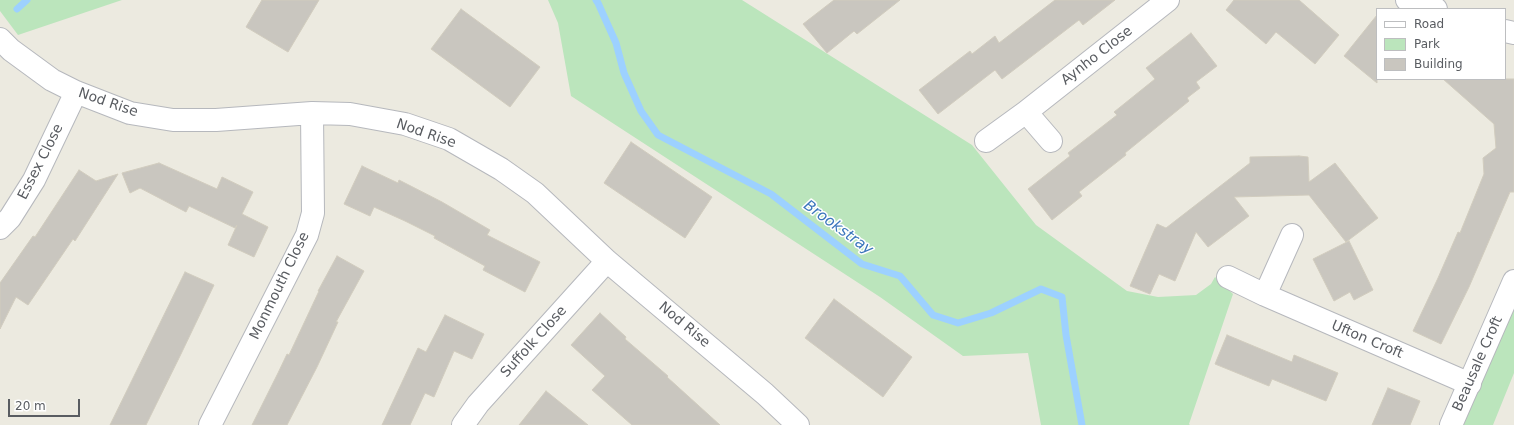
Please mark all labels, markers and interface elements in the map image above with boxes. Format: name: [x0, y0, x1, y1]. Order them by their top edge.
legend: [1376, 8, 1506, 80]
text: Road: [1414, 17, 1444, 31]
street label: Aynho Close: [1058, 23, 1136, 89]
text: Park: [1414, 37, 1440, 51]
text: Building: [1414, 57, 1463, 71]
street label: Nod Rise: [76, 85, 140, 121]
street label: Nod Rise: [394, 116, 458, 152]
street label: Essex Close: [15, 121, 67, 203]
water label: Brookstray: [800, 197, 876, 259]
street label: Monmouth Close: [247, 229, 313, 343]
street label: Nod Rise: [655, 299, 713, 351]
street label: Suffolk Close: [497, 303, 571, 381]
street label: Beausale Croft: [1449, 314, 1507, 414]
street label: Ufton Croft: [1329, 317, 1405, 363]
scale bar: [10, 391, 82, 417]
text: 20 m: [15, 399, 46, 413]

